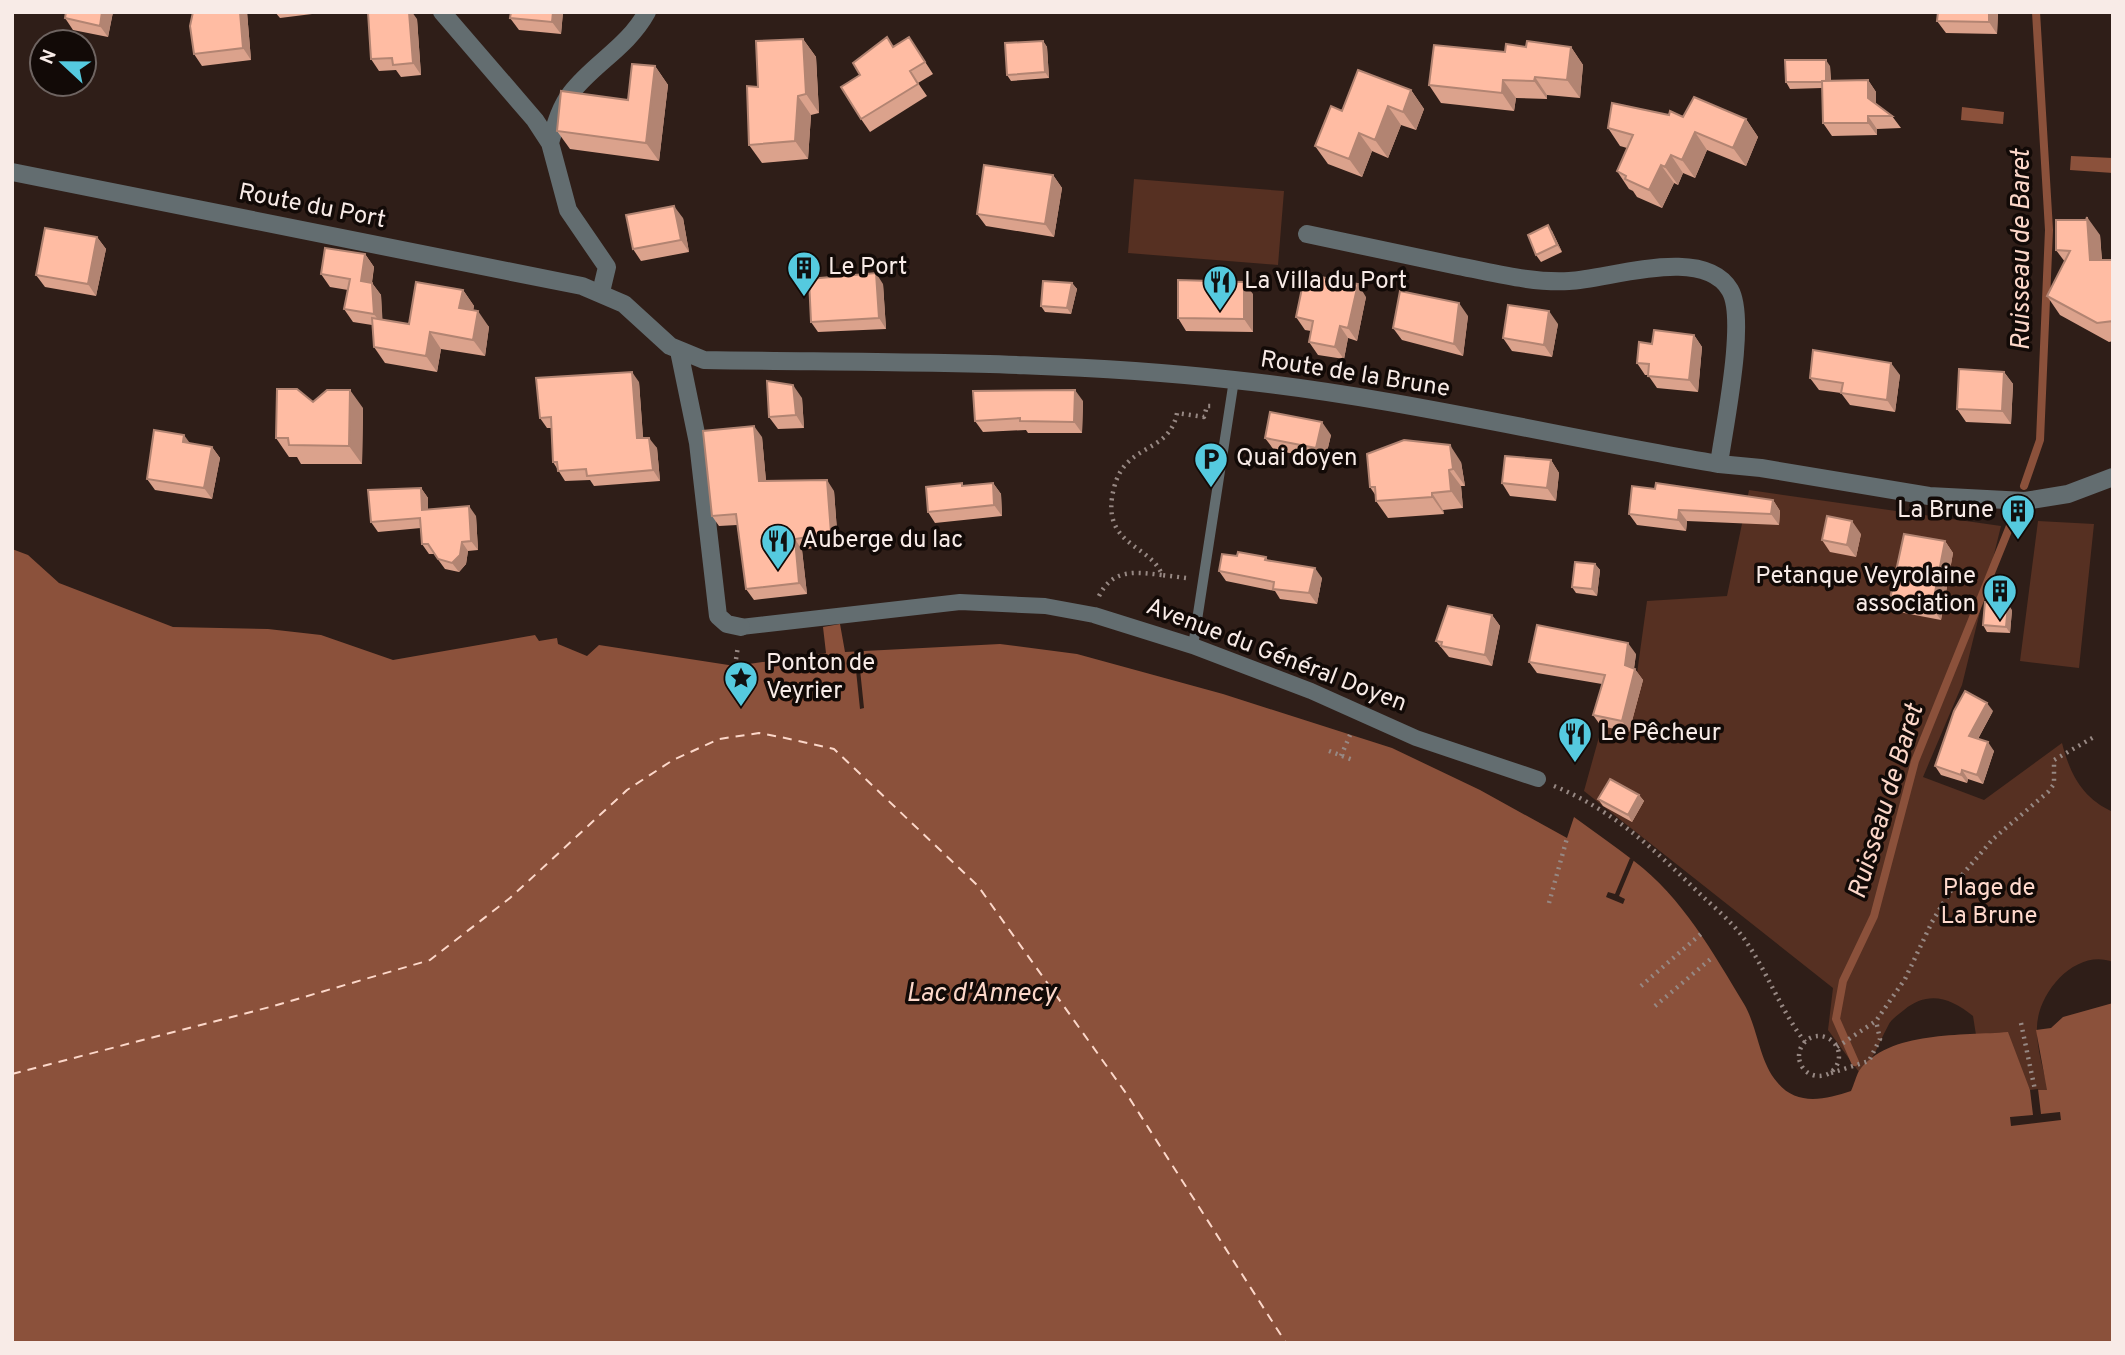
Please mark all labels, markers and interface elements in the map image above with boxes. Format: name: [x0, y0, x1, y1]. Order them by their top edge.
north arrow: [28, 28, 98, 98]
text: N: [35, 47, 63, 68]
water label: Ruisseau de Baret: [2006, 147, 2039, 351]
street label: Route du Port: [236, 178, 388, 236]
building icon: Le Port: [785, 249, 823, 298]
place label: Le Port: [828, 253, 907, 283]
restaurant icon: La Villa du Port: [1201, 263, 1239, 312]
place label: La Villa du Port: [1244, 267, 1407, 297]
street label: Route de la Brune: [1258, 345, 1452, 405]
parking icon: Quai doyen: [1192, 440, 1230, 489]
place label: Quai doyen: [1236, 444, 1358, 474]
building icon: La Brune: [1999, 492, 2037, 541]
place label: La Brune: [1897, 496, 1994, 526]
restaurant icon: Auberge du lac: [759, 522, 797, 571]
place label: Auberge du lac: [802, 526, 963, 556]
place label: Petanque Veyrolaine association: [1755, 562, 1976, 620]
building icon: Petanque Veyrolaine association: [1981, 572, 2019, 621]
street label: Avenue du Général Doyen: [1141, 592, 1411, 720]
place label: Ponton de Veyrier: [766, 649, 875, 707]
place icon: Ponton de Veyrier: [722, 659, 760, 708]
water label: Ruisseau de Baret: [1842, 699, 1933, 903]
restaurant icon: Le Pêcheur: [1556, 715, 1594, 764]
place label: Le Pêcheur: [1600, 719, 1721, 749]
park label: Plage de La Brune: [1940, 874, 2038, 932]
water label: Lac d'Annecy: [906, 978, 1058, 1011]

